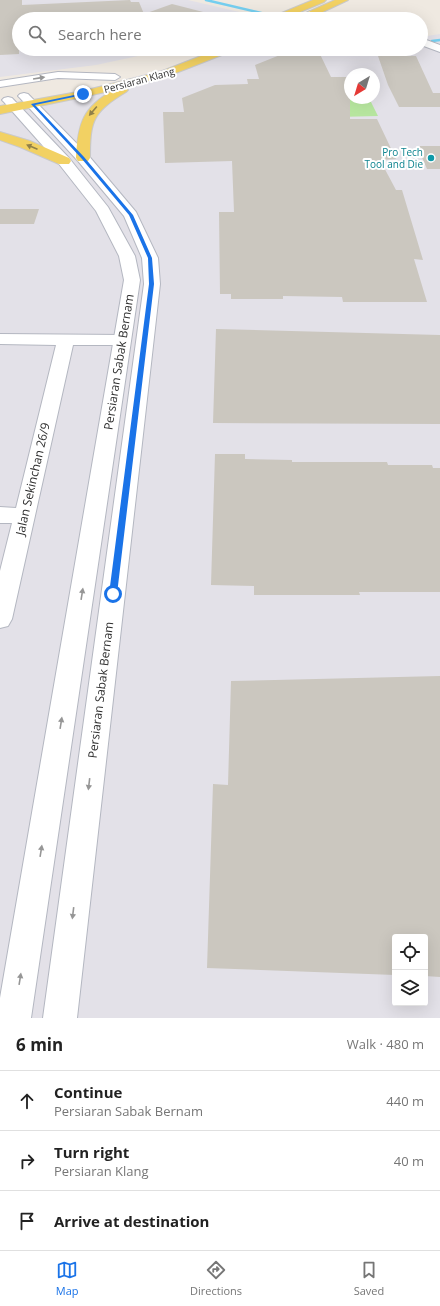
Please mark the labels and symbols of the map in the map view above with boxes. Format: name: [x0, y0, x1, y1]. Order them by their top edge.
street label: Persiaran Klang: [102, 64, 176, 96]
north arrow: [344, 68, 380, 104]
one-way arrow: [32, 75, 45, 81]
route end: [74, 85, 92, 103]
one-way arrow: [89, 106, 98, 116]
one-way arrow: [26, 144, 38, 150]
place label: Pro Tech Tool and Die: [365, 145, 423, 171]
marker: Pro Tech Tool and Die: [426, 153, 436, 163]
street label: Persiaran Sabak Bernam: [99, 293, 138, 431]
street label: Jalan Sekinchan 26/9: [11, 421, 54, 538]
route start: [104, 585, 122, 603]
one-way arrow: [79, 588, 85, 600]
street label: Persiaran Sabak Bernam: [84, 621, 117, 759]
one-way arrow: [59, 717, 65, 729]
one-way arrow: [86, 778, 92, 790]
one-way arrow: [38, 845, 44, 857]
one-way arrow: [70, 907, 76, 919]
one-way arrow: [18, 973, 24, 986]

